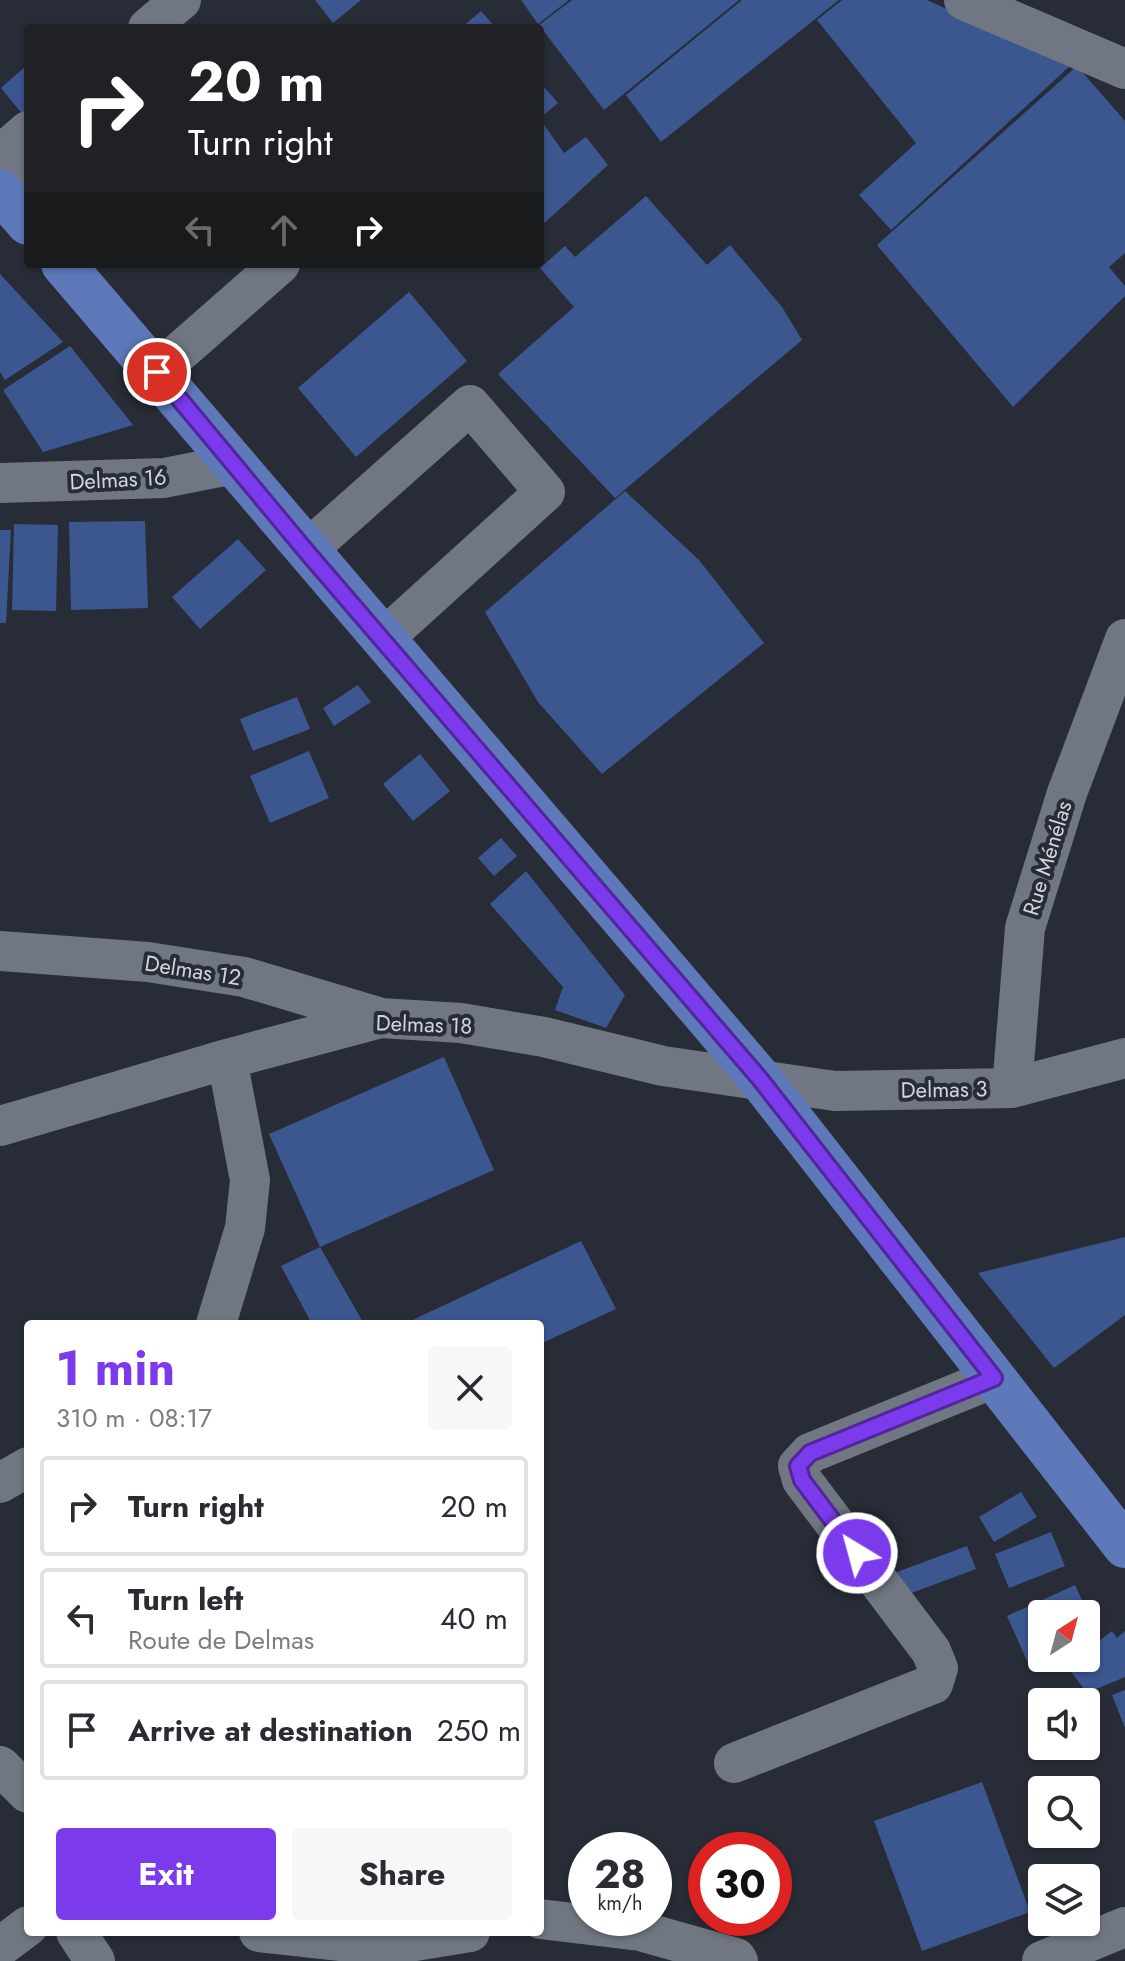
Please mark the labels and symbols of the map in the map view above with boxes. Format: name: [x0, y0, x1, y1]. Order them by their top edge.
pin: [123, 338, 191, 406]
street label: Delmas 16: [69, 460, 167, 498]
street label: Rue Ménélas: [1014, 797, 1080, 919]
street label: Delmas 12: [143, 947, 243, 993]
street label: Delmas 18: [375, 1006, 473, 1042]
street label: Delmas 3: [900, 1072, 988, 1106]
position arrow: [815, 1511, 899, 1595]
north arrow: [1028, 1600, 1100, 1672]
speed limit sign: 30: [688, 1832, 792, 1936]

